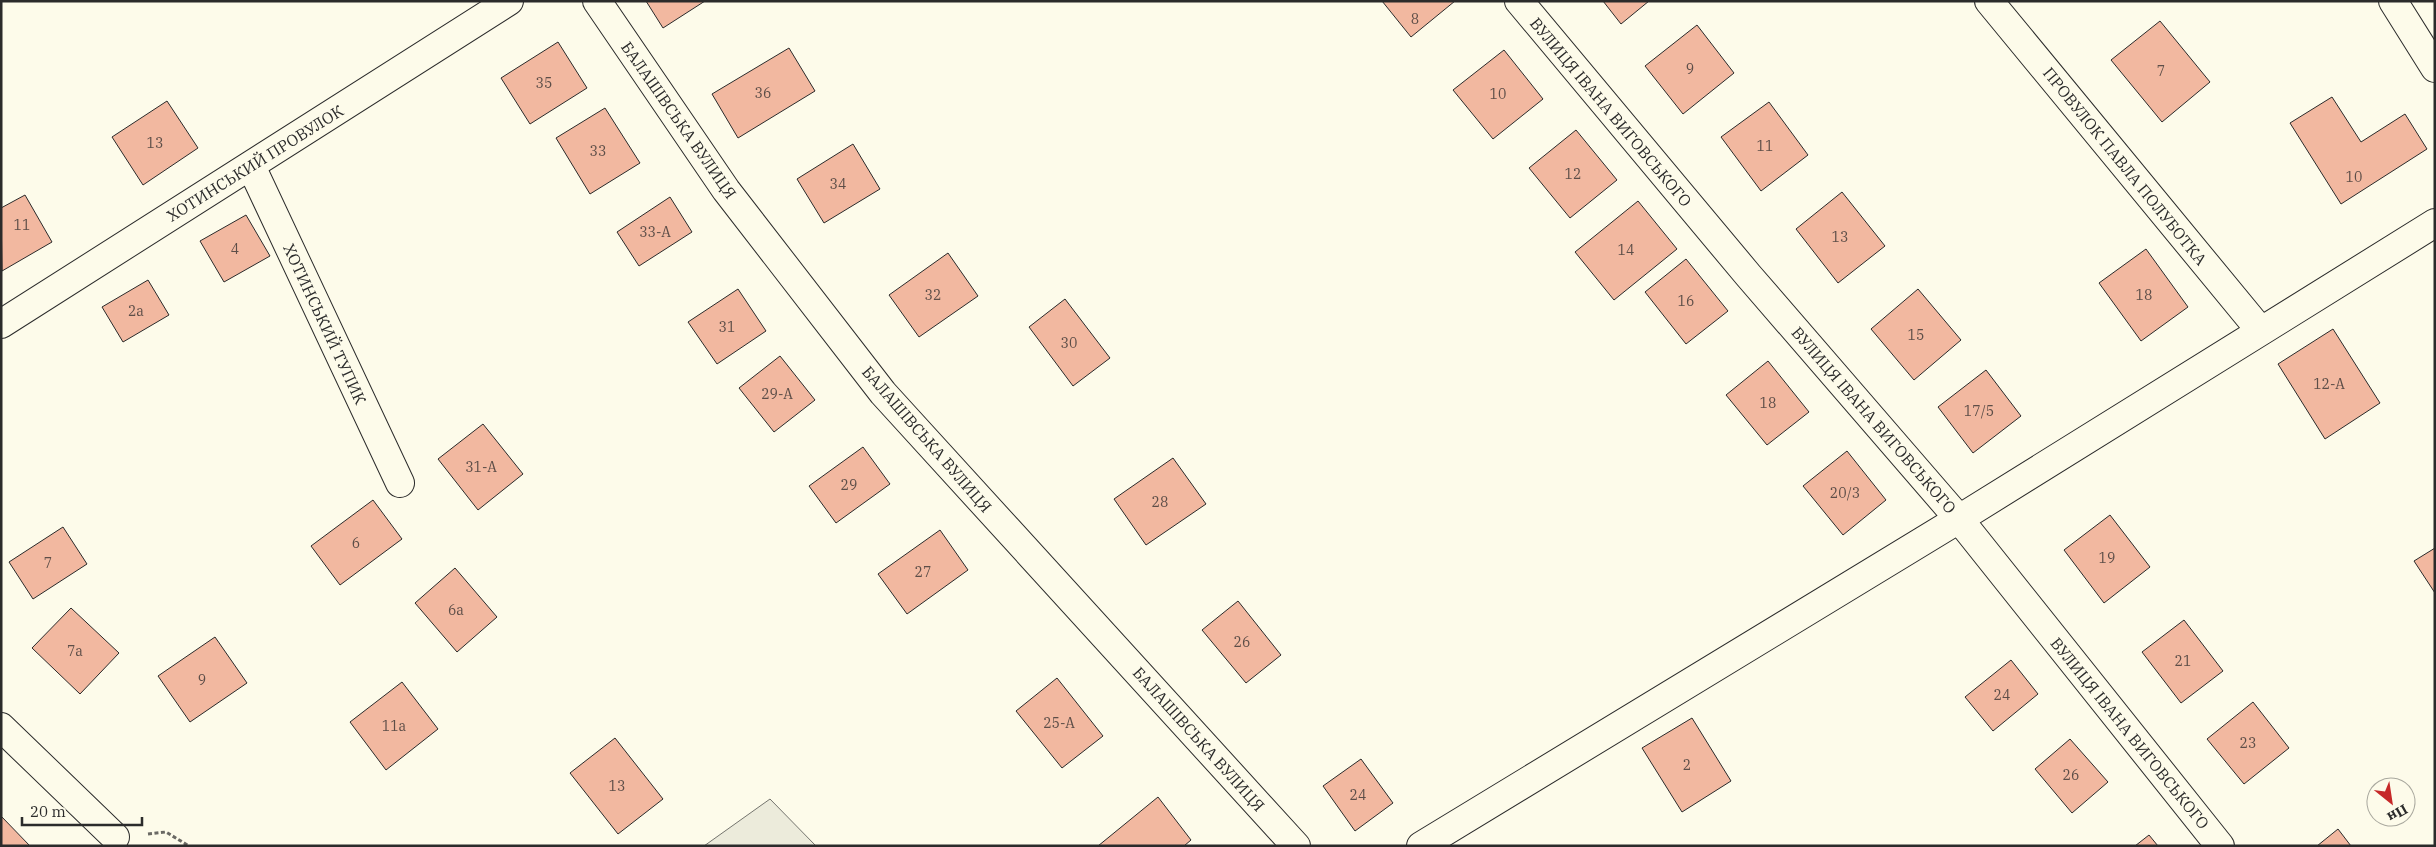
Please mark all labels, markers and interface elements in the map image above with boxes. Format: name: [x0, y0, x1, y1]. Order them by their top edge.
house number: 8: [1411, 10, 1419, 28]
street label: ВУЛИЦЯ ІВАНА ВИГОВСЬКОГО: [1526, 13, 1696, 211]
street label: БАЛАШІВСЬКА ВУЛИЦЯ: [617, 37, 741, 203]
house number: 9: [1686, 60, 1694, 78]
house number: 7: [2157, 62, 2165, 80]
street label: ПРОВУЛОК ПАВЛА ПОЛУБОТКА: [2039, 63, 2211, 269]
house number: 35: [536, 74, 552, 92]
house number: 36: [755, 84, 771, 102]
house number: 10: [1490, 85, 1506, 103]
street label: ХОТИНСЬКИЙ ПРОВУЛОК: [163, 100, 347, 226]
house number: 13: [147, 134, 163, 152]
house number: 11: [1757, 137, 1773, 155]
house number: 33: [590, 142, 606, 160]
house number: 12: [1565, 165, 1581, 183]
house number: 10: [2346, 168, 2362, 186]
house number: 34: [830, 175, 846, 193]
house number: 11: [14, 216, 30, 234]
house number: 33-А: [639, 223, 671, 241]
house number: 13: [1832, 228, 1848, 246]
house number: 4: [231, 240, 239, 258]
street label: ХОТИНСЬКИЙ ТУПИК: [279, 241, 371, 407]
house number: 14: [1618, 241, 1634, 259]
house number: 32: [925, 286, 941, 304]
house number: 18: [2136, 286, 2152, 304]
house number: 16: [1678, 292, 1694, 310]
house number: 2а: [128, 302, 144, 320]
house number: 31: [719, 318, 735, 336]
street label: ВУЛИЦЯ ІВАНА ВИГОВСЬКОГО: [1787, 323, 1961, 517]
house number: 15: [1908, 326, 1924, 344]
house number: 30: [1061, 334, 1077, 352]
street label: БАЛАШІВСЬКА ВУЛИЦЯ: [858, 362, 996, 516]
house number: 12-А: [2313, 375, 2345, 393]
house number: 29-А: [761, 385, 793, 403]
house number: 18: [1760, 394, 1776, 412]
house number: 17/5: [1964, 402, 1994, 420]
house number: 31-А: [465, 458, 497, 476]
house number: 29: [841, 476, 857, 494]
house number: 20/3: [1830, 484, 1860, 502]
house number: 28: [1152, 493, 1168, 511]
house number: 6: [352, 534, 360, 552]
house number: 19: [2099, 549, 2115, 567]
house number: 7: [44, 554, 52, 572]
house number: 27: [915, 563, 931, 581]
house number: 6а: [448, 601, 464, 619]
house number: 26: [1234, 633, 1250, 651]
street label: ВУЛИЦЯ ІВАНА ВИГОВСЬКОГО: [2046, 633, 2214, 833]
house number: 7а: [67, 642, 83, 660]
house number: 21: [2175, 652, 2191, 670]
street label: БАЛАШІВСЬКА ВУЛИЦЯ: [1129, 663, 1269, 815]
house number: 9: [198, 671, 206, 689]
house number: 24: [1994, 686, 2010, 704]
house number: 25-А: [1043, 714, 1075, 732]
house number: 11а: [382, 717, 407, 735]
house number: 23: [2240, 734, 2256, 752]
house number: 2: [1683, 756, 1691, 774]
house number: 26: [2063, 766, 2079, 784]
house number: 13: [609, 777, 625, 795]
north arrow: [2366, 777, 2416, 827]
house number: 24: [1350, 786, 1366, 804]
scale bar: [22, 794, 142, 826]
text: Пн: [2384, 800, 2411, 826]
text: 20 m: [30, 802, 66, 821]

